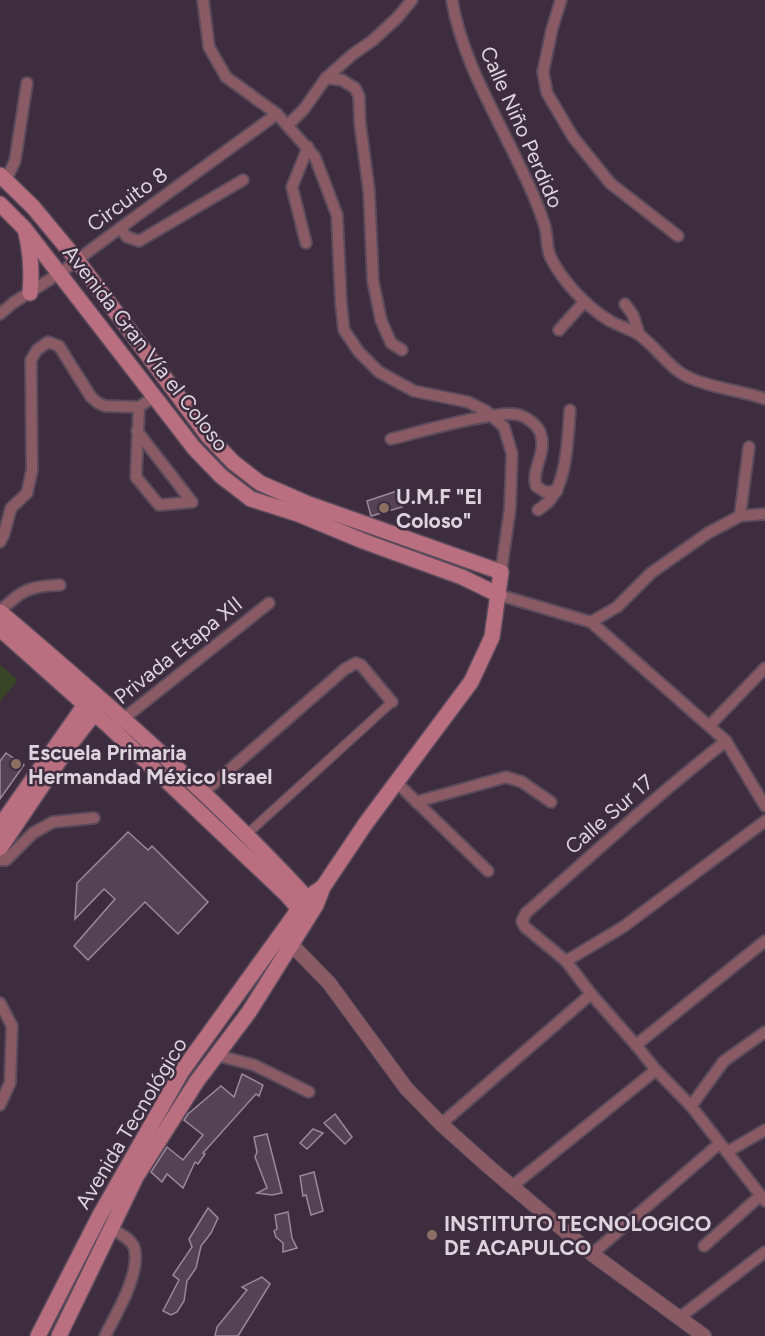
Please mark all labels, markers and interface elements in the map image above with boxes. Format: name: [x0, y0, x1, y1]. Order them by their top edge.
street label: Calle Niño Perdido: [475, 42, 569, 212]
street label: Circuito 8: [82, 161, 172, 237]
street label: Avenida Gran Vía el Coloso: [58, 240, 234, 456]
place label: U.M.F "El Coloso": [396, 484, 482, 533]
marker: U.M.F "El Coloso": [377, 501, 391, 515]
street label: Privada Etapa XII: [109, 591, 247, 709]
place label: Escuela Primaria Hermandad México Israel: [28, 740, 273, 789]
marker: Escuela Primaria Hermandad México Israel: [9, 757, 23, 771]
street label: Calle Sur 17: [560, 769, 658, 859]
street label: Avenida Tecnológico: [70, 1033, 192, 1213]
place label: INSTITUTO TECNOLOGICO DE ACAPULCO: [444, 1211, 711, 1260]
marker: INSTITUTO TECNOLOGICO DE ACAPULCO: [425, 1228, 439, 1242]

